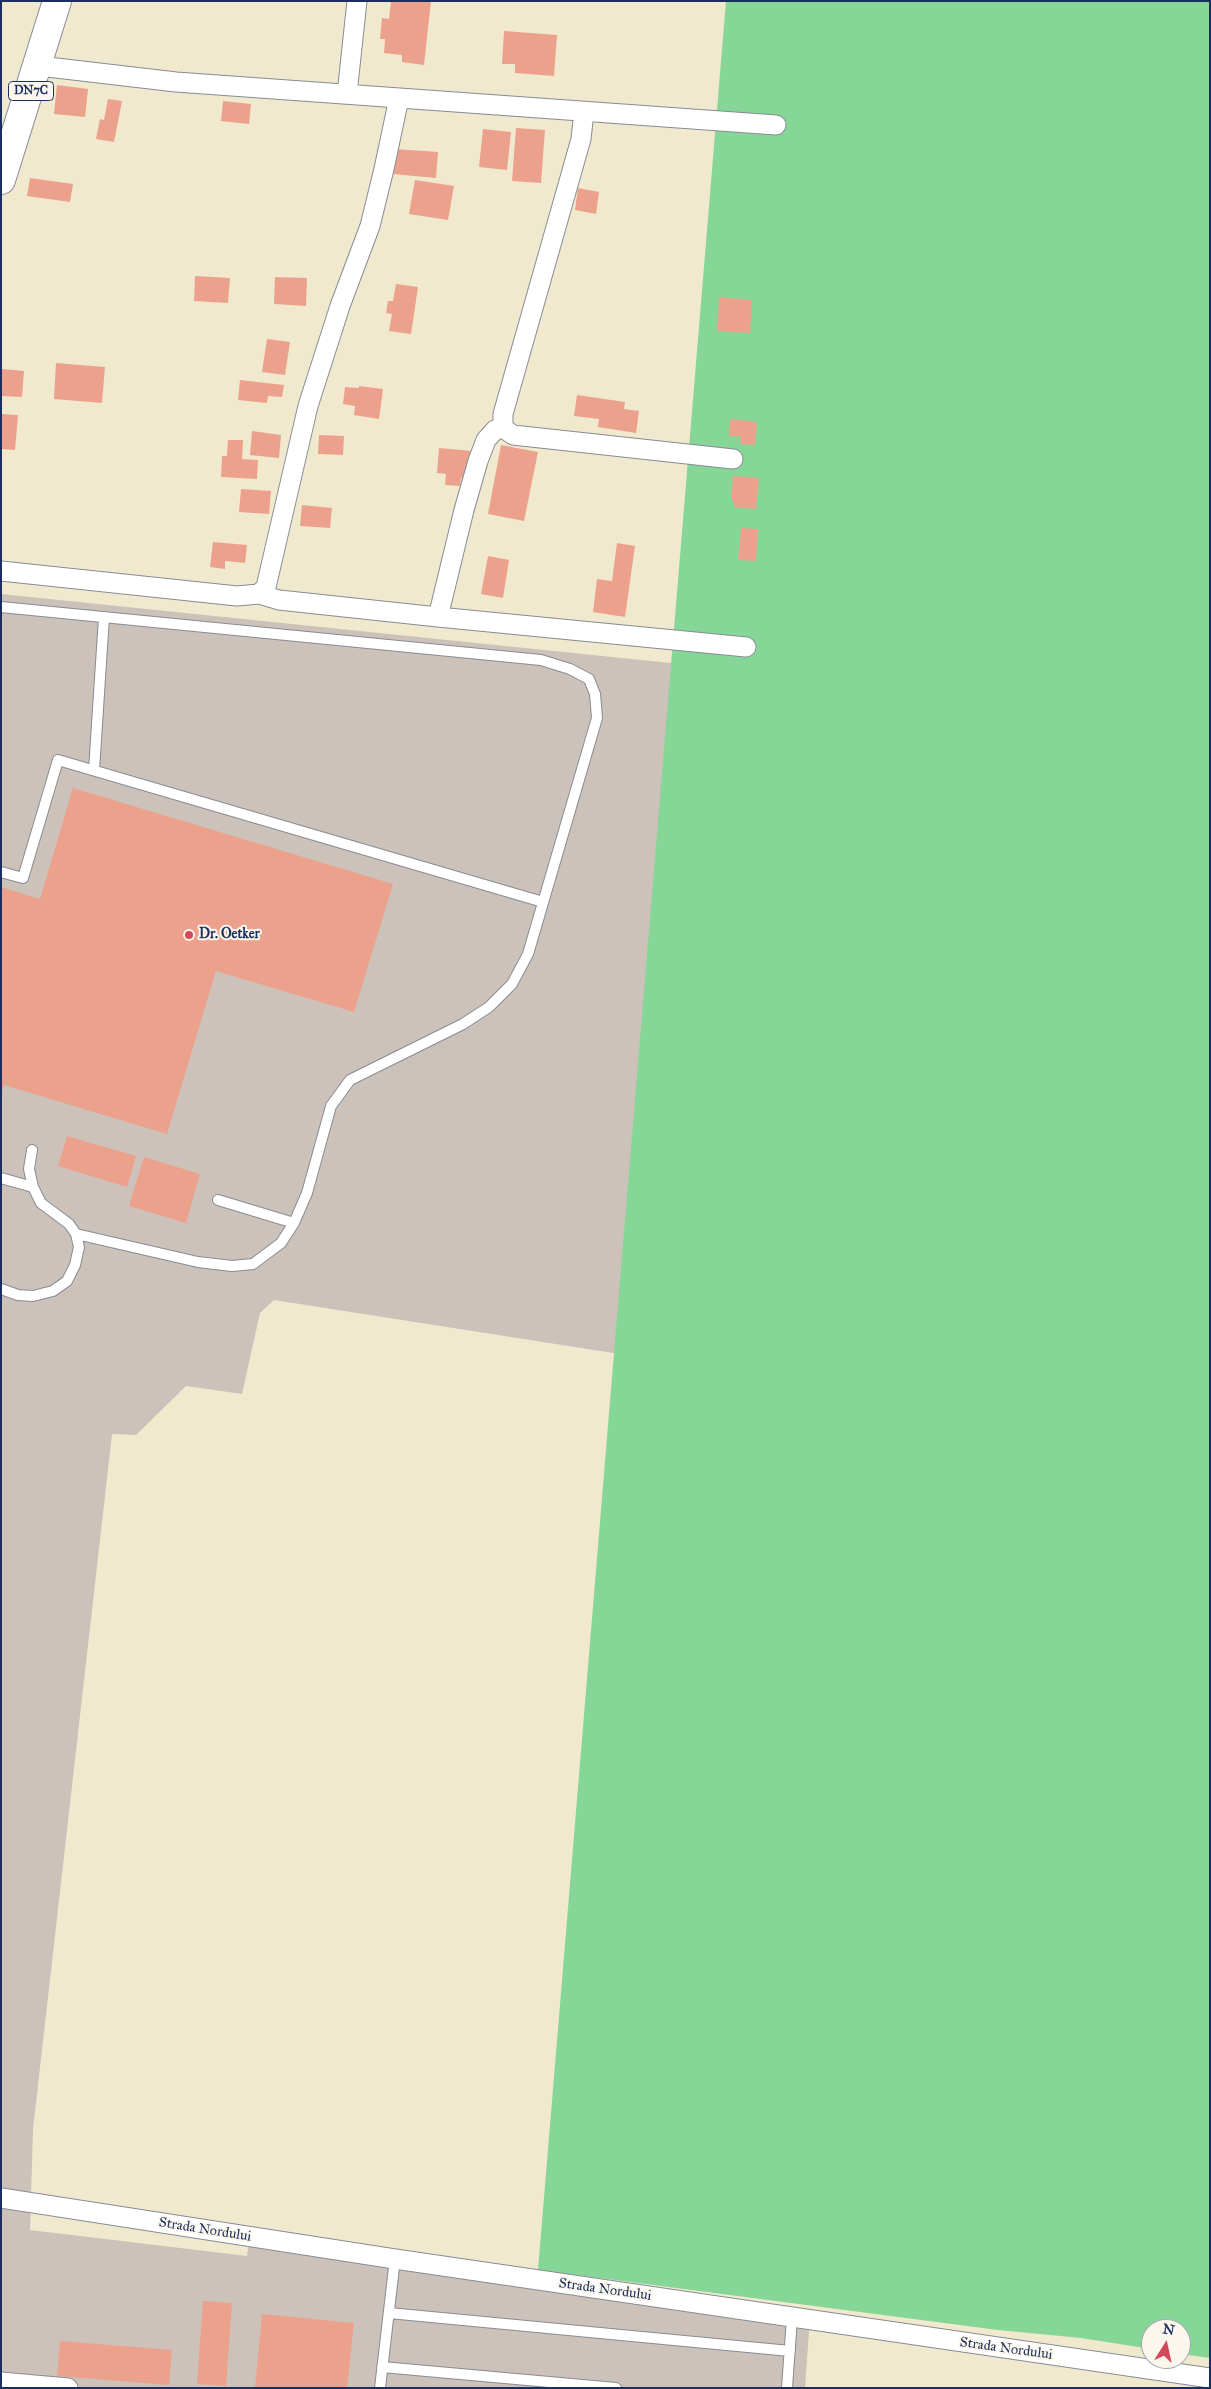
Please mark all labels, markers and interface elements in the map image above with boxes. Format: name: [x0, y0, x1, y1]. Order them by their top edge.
road number: DN7C: [8, 82, 54, 100]
place label: Dr. Oetker: [199, 927, 260, 943]
marker: Dr. Oetker: [183, 929, 195, 941]
street label: Strada Nordului: [157, 2214, 253, 2246]
street label: Strada Nordului: [558, 2275, 652, 2305]
north arrow: [1141, 2319, 1191, 2369]
text: N: [1161, 2320, 1176, 2339]
street label: Strada Nordului: [959, 2334, 1053, 2364]

